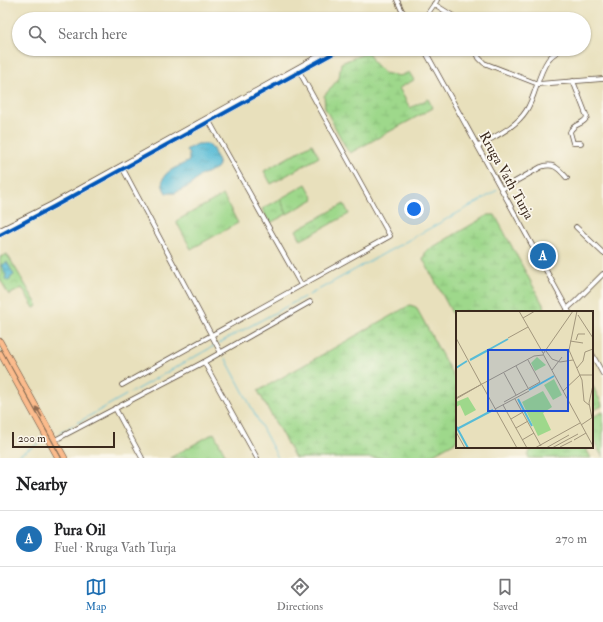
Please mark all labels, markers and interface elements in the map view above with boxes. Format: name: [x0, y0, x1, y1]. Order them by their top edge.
search box: [12, 12, 591, 56]
icon: search: [26, 23, 48, 45]
text: Search here: [58, 25, 127, 44]
street label: Rruga Vath Turja: [475, 128, 538, 222]
your location: [404, 199, 424, 219]
pin: A: [530, 241, 556, 271]
inset map: [456, 311, 593, 448]
one-way arrow: [36, 406, 43, 418]
scale bar: [12, 430, 115, 449]
text: 200 m: [18, 432, 46, 445]
text: Nearby: [16, 474, 67, 495]
text: Pura Oil: [54, 521, 106, 540]
text: A: [25, 531, 33, 547]
text: 270 m: [555, 531, 587, 547]
text: Fuel · Rruga Vath Turja: [54, 540, 176, 556]
tab: Map: [85, 576, 107, 613]
tab: Directions: [277, 576, 323, 613]
tab: Saved: [493, 576, 518, 613]

